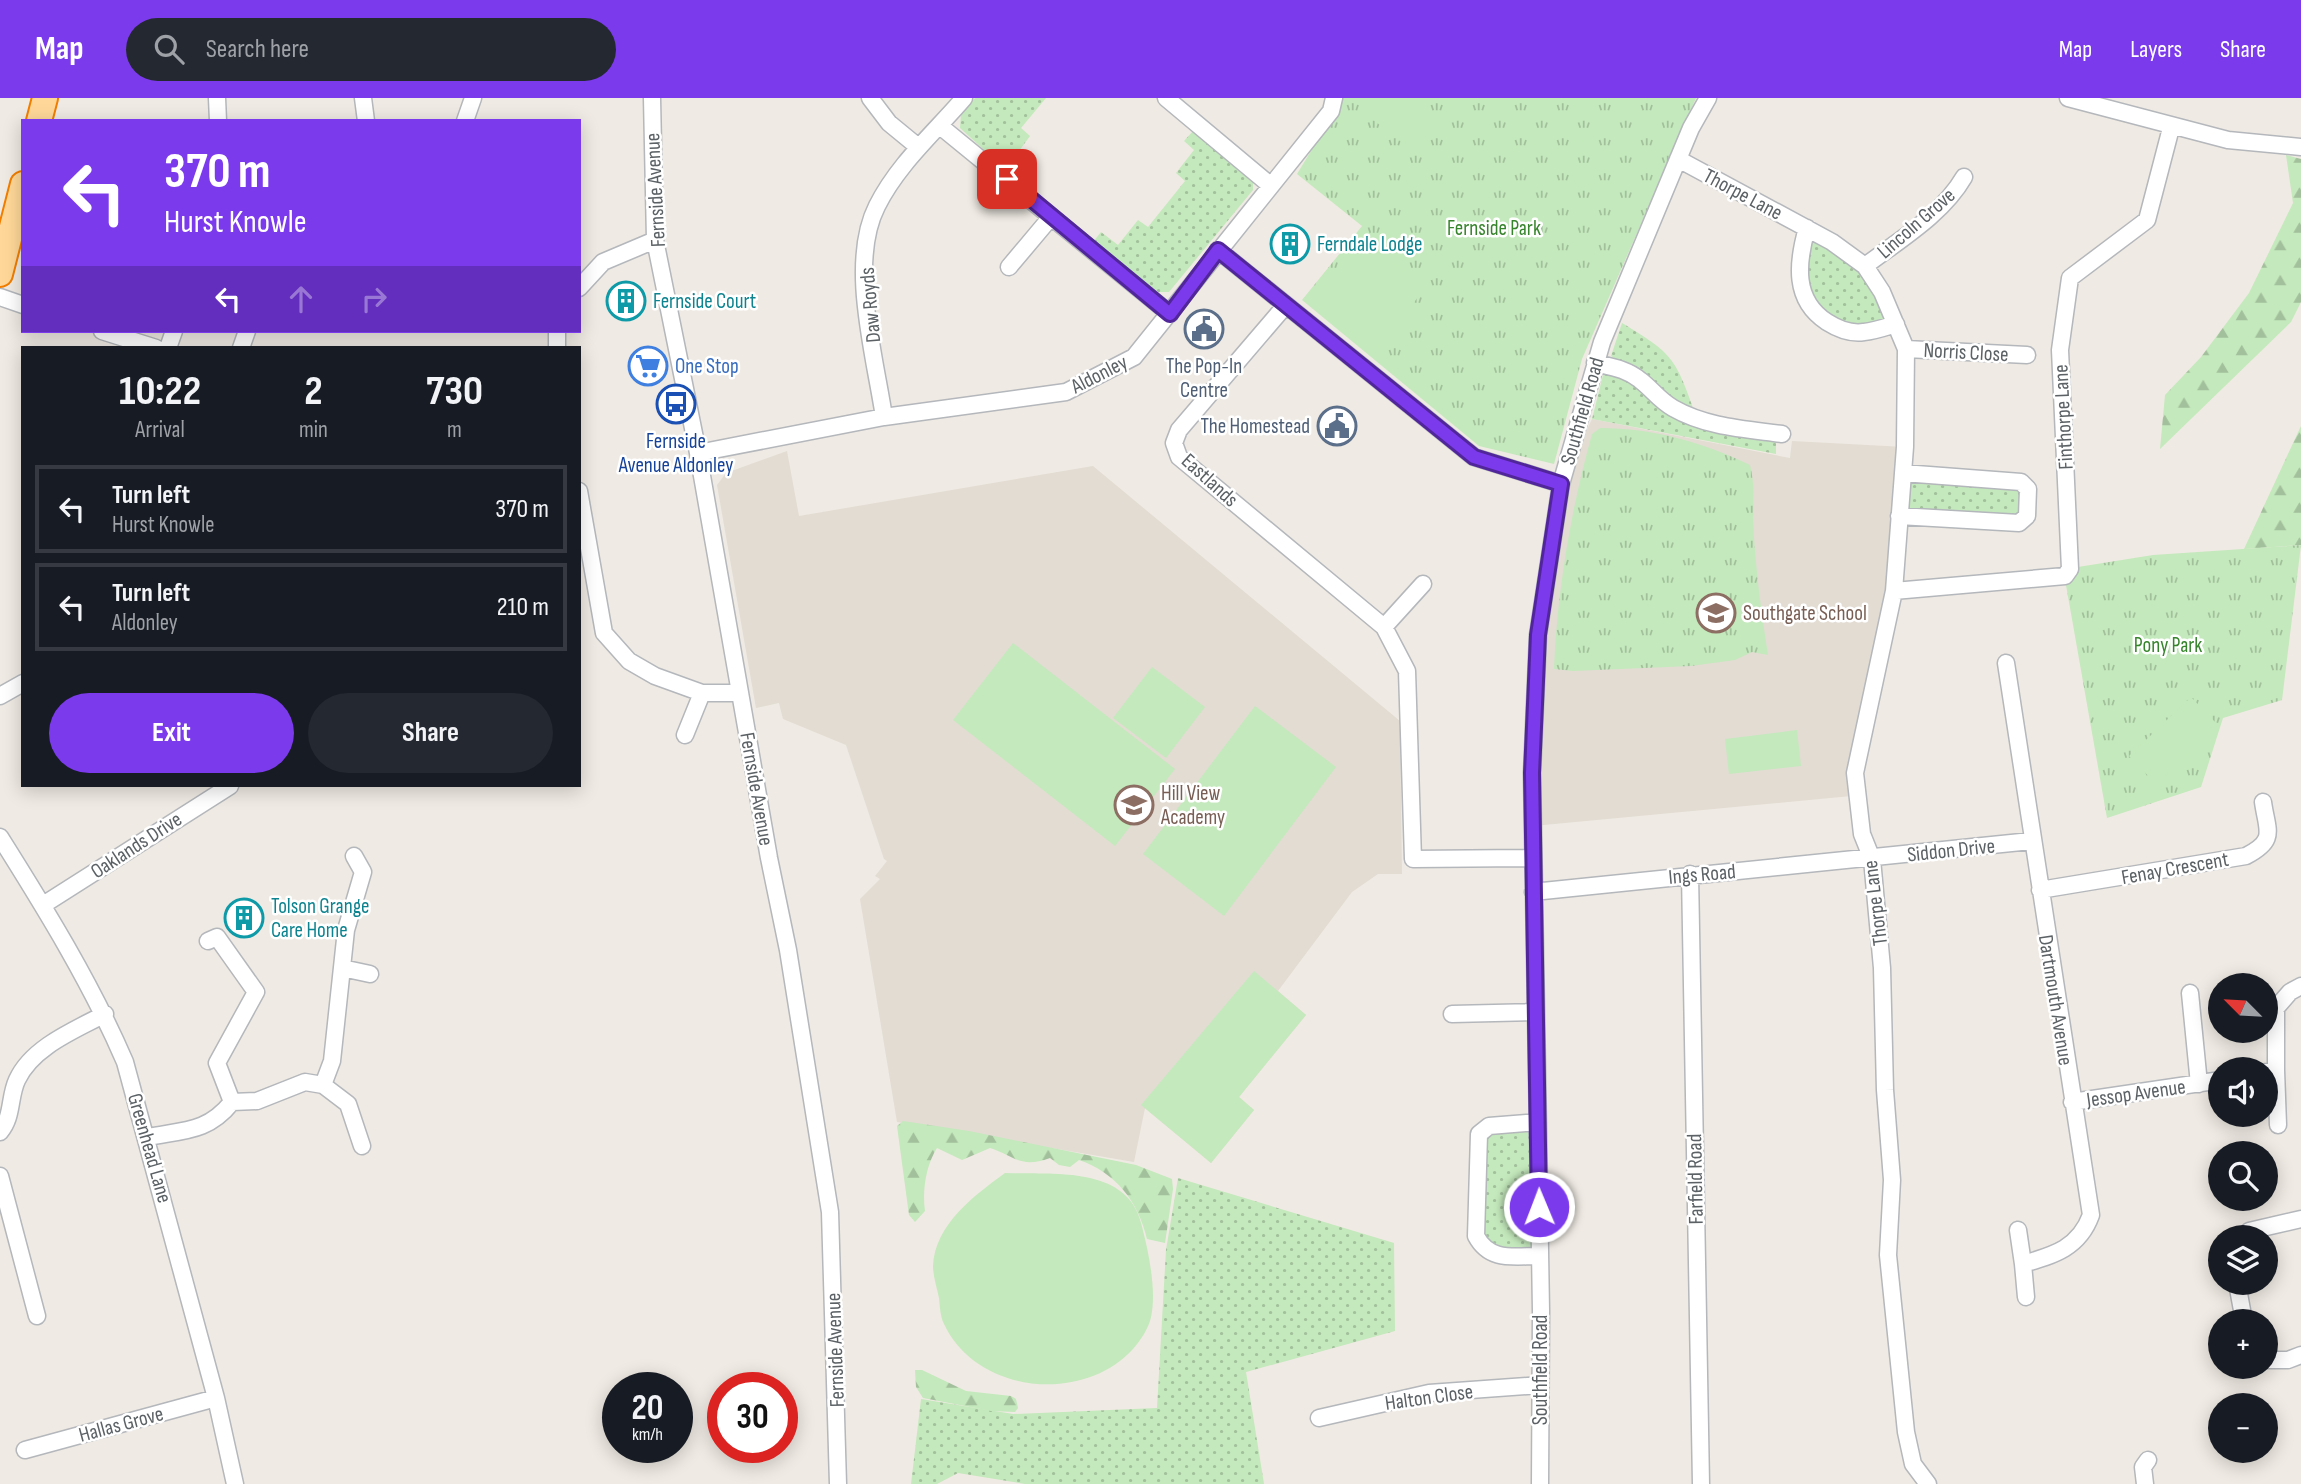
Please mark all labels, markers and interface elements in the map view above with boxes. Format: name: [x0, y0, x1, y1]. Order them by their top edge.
search box: [126, 18, 616, 81]
text: Map: [35, 29, 84, 69]
icon: search: [150, 30, 188, 68]
text: Search here: [206, 34, 309, 65]
text: Map: [2059, 35, 2092, 64]
text: Layers: [2130, 35, 2182, 64]
text: Share: [2220, 35, 2266, 64]
street label: Fernside Avenue: [640, 132, 671, 248]
text: 370 m: [164, 143, 271, 202]
icon: left: [49, 147, 140, 238]
pin: [977, 149, 1037, 209]
icon: arrive: [988, 160, 1026, 198]
street label: Thorpe Lane: [1699, 163, 1787, 226]
street label: Lincoln Grove: [1872, 183, 1960, 264]
text: Hurst Knowle: [164, 203, 307, 242]
park label: Fernside Park: [1447, 216, 1541, 241]
building icon: Ferndale Lodge: [1269, 223, 1311, 265]
place label: Ferndale Lodge: [1317, 232, 1422, 257]
street label: Daw Royds: [855, 266, 886, 344]
icon: left: [209, 280, 247, 318]
icon: ahead: [282, 280, 320, 318]
icon: right: [355, 280, 393, 318]
building icon: Fernside Court: [605, 280, 647, 322]
place label: Fernside Court: [653, 289, 756, 314]
public building icon: The Pop-In Centre: [1183, 308, 1225, 350]
street label: Norris Close: [1923, 338, 2009, 367]
supermarket icon: One Stop: [627, 345, 669, 387]
street label: Aldonley: [1066, 350, 1132, 400]
place label: One Stop: [675, 354, 739, 379]
place label: The Pop-In Centre: [1166, 354, 1242, 403]
street label: Southfield Road: [1555, 355, 1610, 468]
street label: Finthorpe Lane: [2048, 364, 2079, 470]
text: 10:22: [119, 366, 201, 417]
text: 2: [304, 366, 323, 417]
text: 730: [426, 366, 483, 417]
bus stop icon: Fernside Avenue Aldonley: [655, 383, 697, 425]
public building icon: The Homestead: [1316, 405, 1358, 447]
place label: The Homestead: [1201, 414, 1310, 439]
text: Arrival: [135, 416, 185, 444]
text: min: [299, 416, 328, 444]
text: m: [447, 416, 462, 444]
place label: Fernside Avenue Aldonley: [618, 429, 733, 478]
street label: Eastlands: [1176, 448, 1243, 512]
text: Turn left: [112, 480, 190, 511]
icon: left: [53, 490, 91, 528]
text: 370 m: [495, 494, 549, 525]
text: Hurst Knowle: [112, 511, 215, 539]
text: Turn left: [112, 578, 190, 609]
icon: left: [53, 588, 91, 626]
text: 210 m: [497, 592, 549, 623]
school or university icon: Southgate School: [1695, 592, 1737, 634]
place label: Southgate School: [1743, 601, 1867, 626]
text: Aldonley: [112, 609, 178, 637]
park label: Pony Park: [2134, 633, 2202, 658]
button: Exit: [49, 693, 294, 773]
button: Share: [308, 693, 553, 773]
street label: Fernside Avenue: [734, 731, 779, 848]
place label: Hill View Academy: [1160, 781, 1225, 830]
school or university icon: Hill View Academy: [1113, 784, 1155, 826]
street label: Oaklands Drive: [86, 807, 187, 884]
street label: Siddon Drive: [1906, 833, 1996, 868]
street label: Fenay Crescent: [2119, 847, 2231, 890]
street label: Ings Road: [1667, 859, 1737, 890]
street label: Thorpe Lane: [1858, 859, 1893, 947]
place label: Tolson Grange Care Home: [271, 894, 369, 943]
building icon: Tolson Grange Care Home: [223, 897, 265, 939]
street label: Dartmouth Avenue: [2033, 933, 2078, 1067]
north arrow: [2208, 973, 2278, 1043]
map controls: [2208, 973, 2278, 1463]
button: sound: [2208, 1057, 2278, 1127]
street label: Jessop Avenue: [2084, 1074, 2187, 1113]
street label: Greenhead Lane: [122, 1090, 177, 1206]
street label: Farfield Road: [1682, 1133, 1709, 1224]
button: search: [2208, 1141, 2278, 1211]
position arrow: [1502, 1170, 1576, 1244]
button: layers: [2208, 1225, 2278, 1295]
street label: Fernside Avenue: [821, 1292, 850, 1408]
button: +: [2208, 1309, 2278, 1379]
street label: Southfield Road: [1528, 1315, 1553, 1425]
speed limit sign: 30: [707, 1372, 798, 1463]
street label: Halton Close: [1383, 1379, 1475, 1416]
text: 20: [632, 1387, 664, 1430]
button: −: [2208, 1393, 2278, 1463]
street label: Hallas Grove: [76, 1401, 166, 1448]
text: km/h: [632, 1424, 663, 1445]

